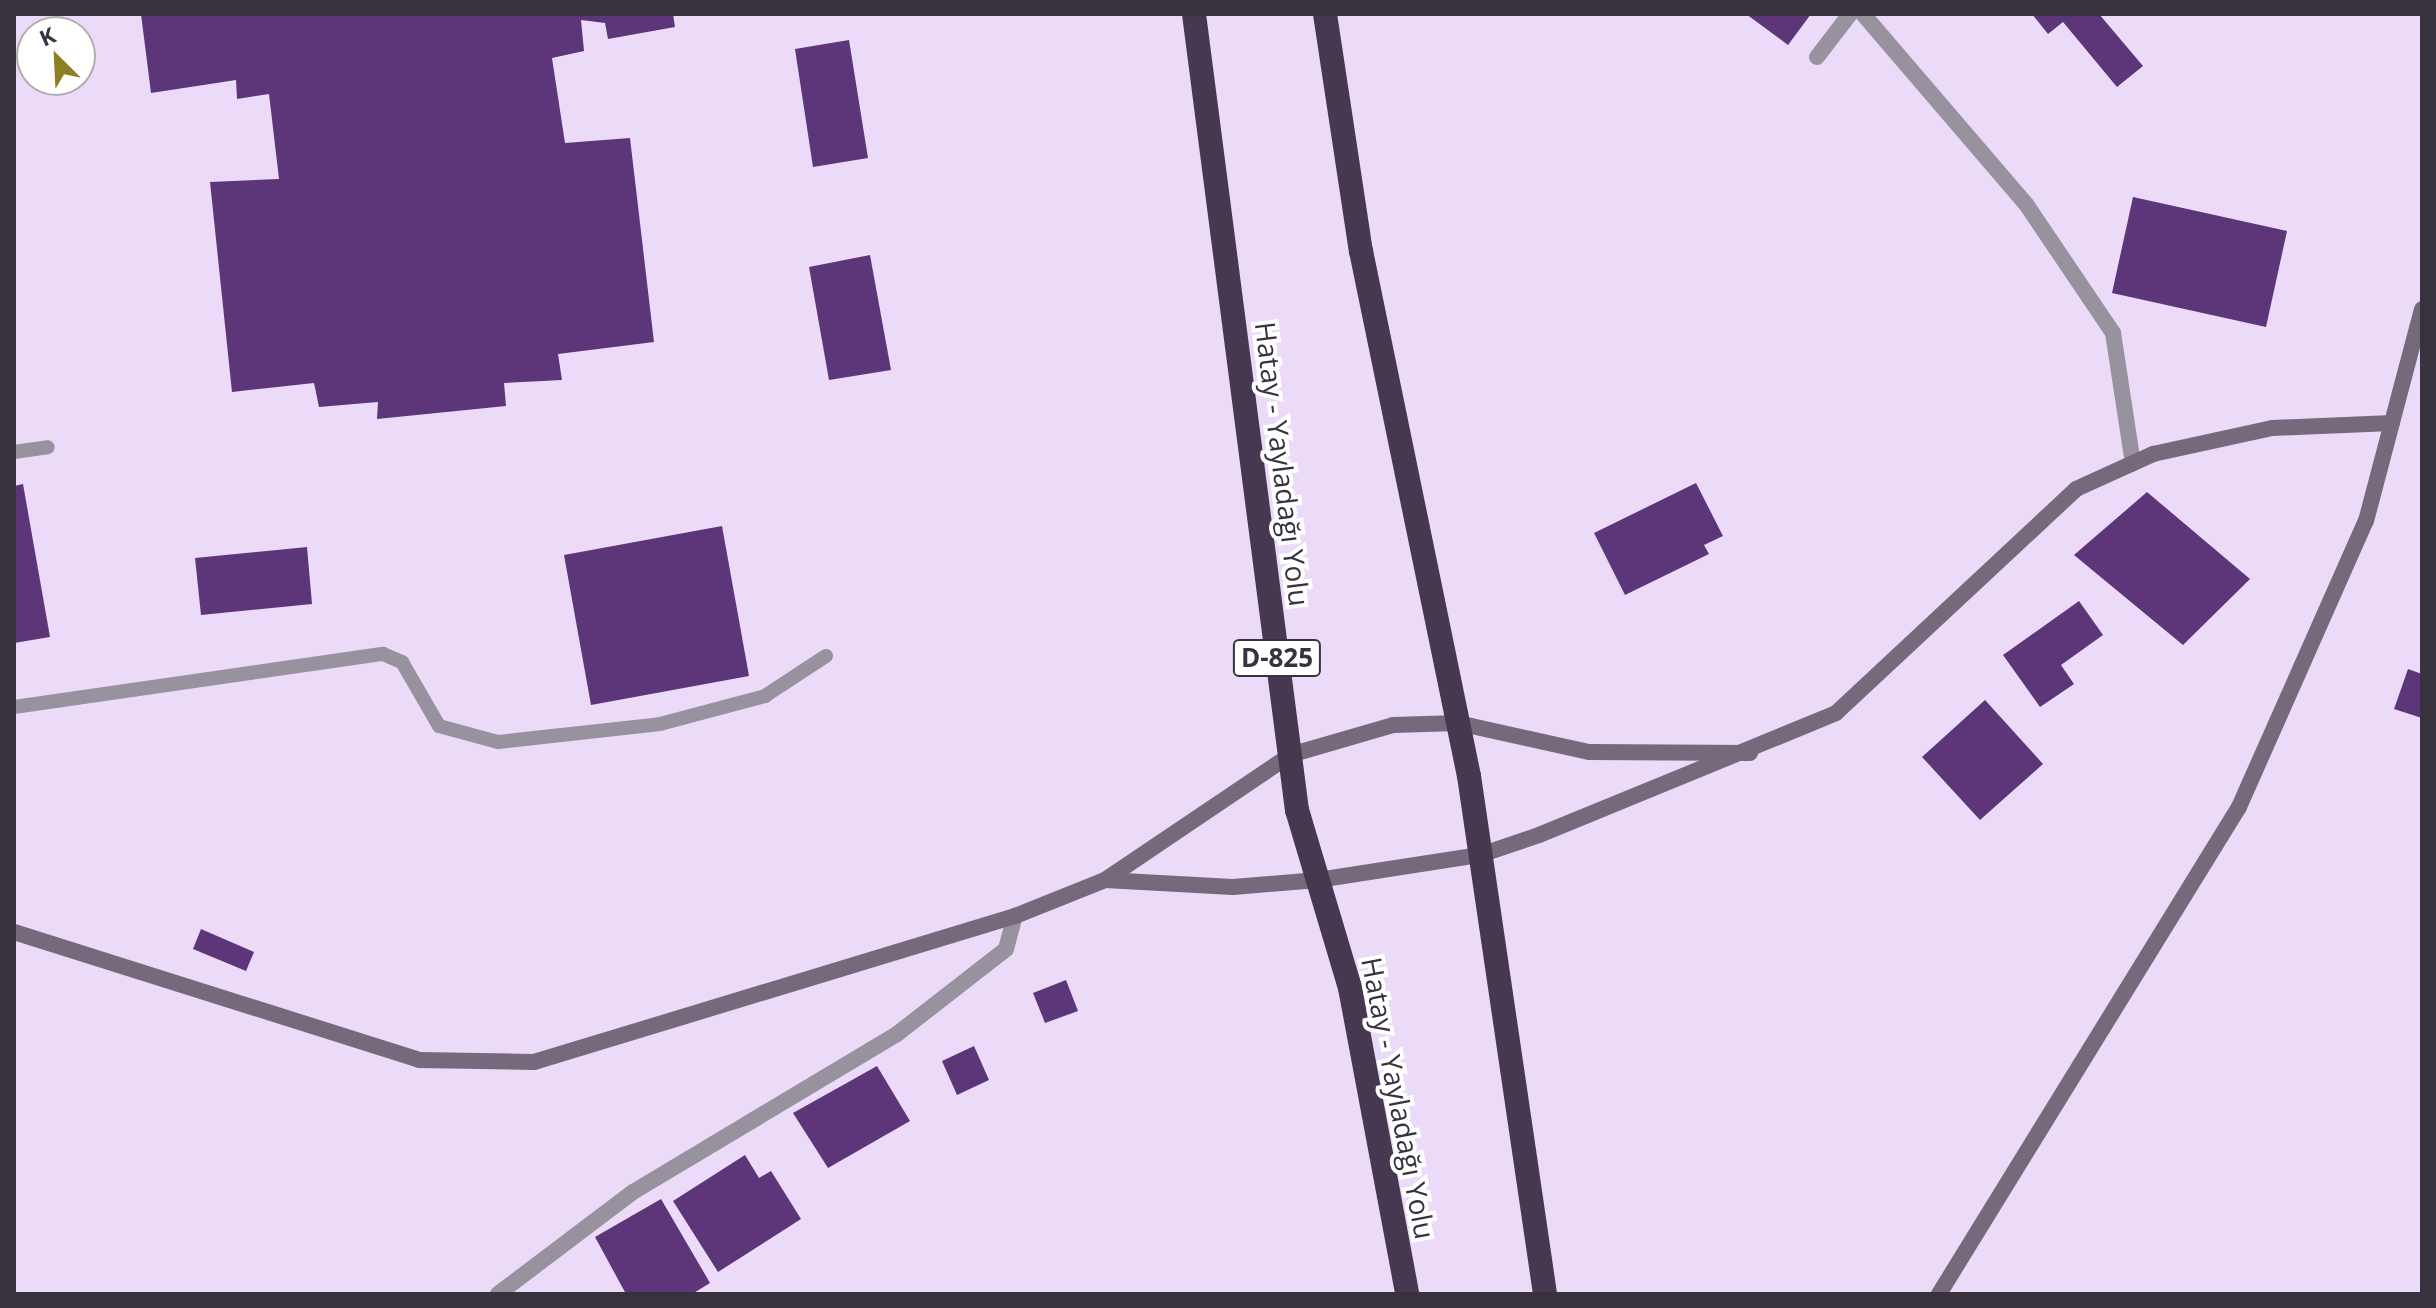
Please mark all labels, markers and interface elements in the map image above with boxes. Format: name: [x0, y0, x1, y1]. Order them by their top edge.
north arrow: [16, 16, 96, 96]
text: K: [34, 19, 60, 53]
street label: Hatay - Yayladağı Yolu: [1249, 320, 1317, 608]
road number: D-825: [1231, 636, 1323, 680]
street label: Hatay - Yayladağı Yolu: [1355, 954, 1443, 1242]

